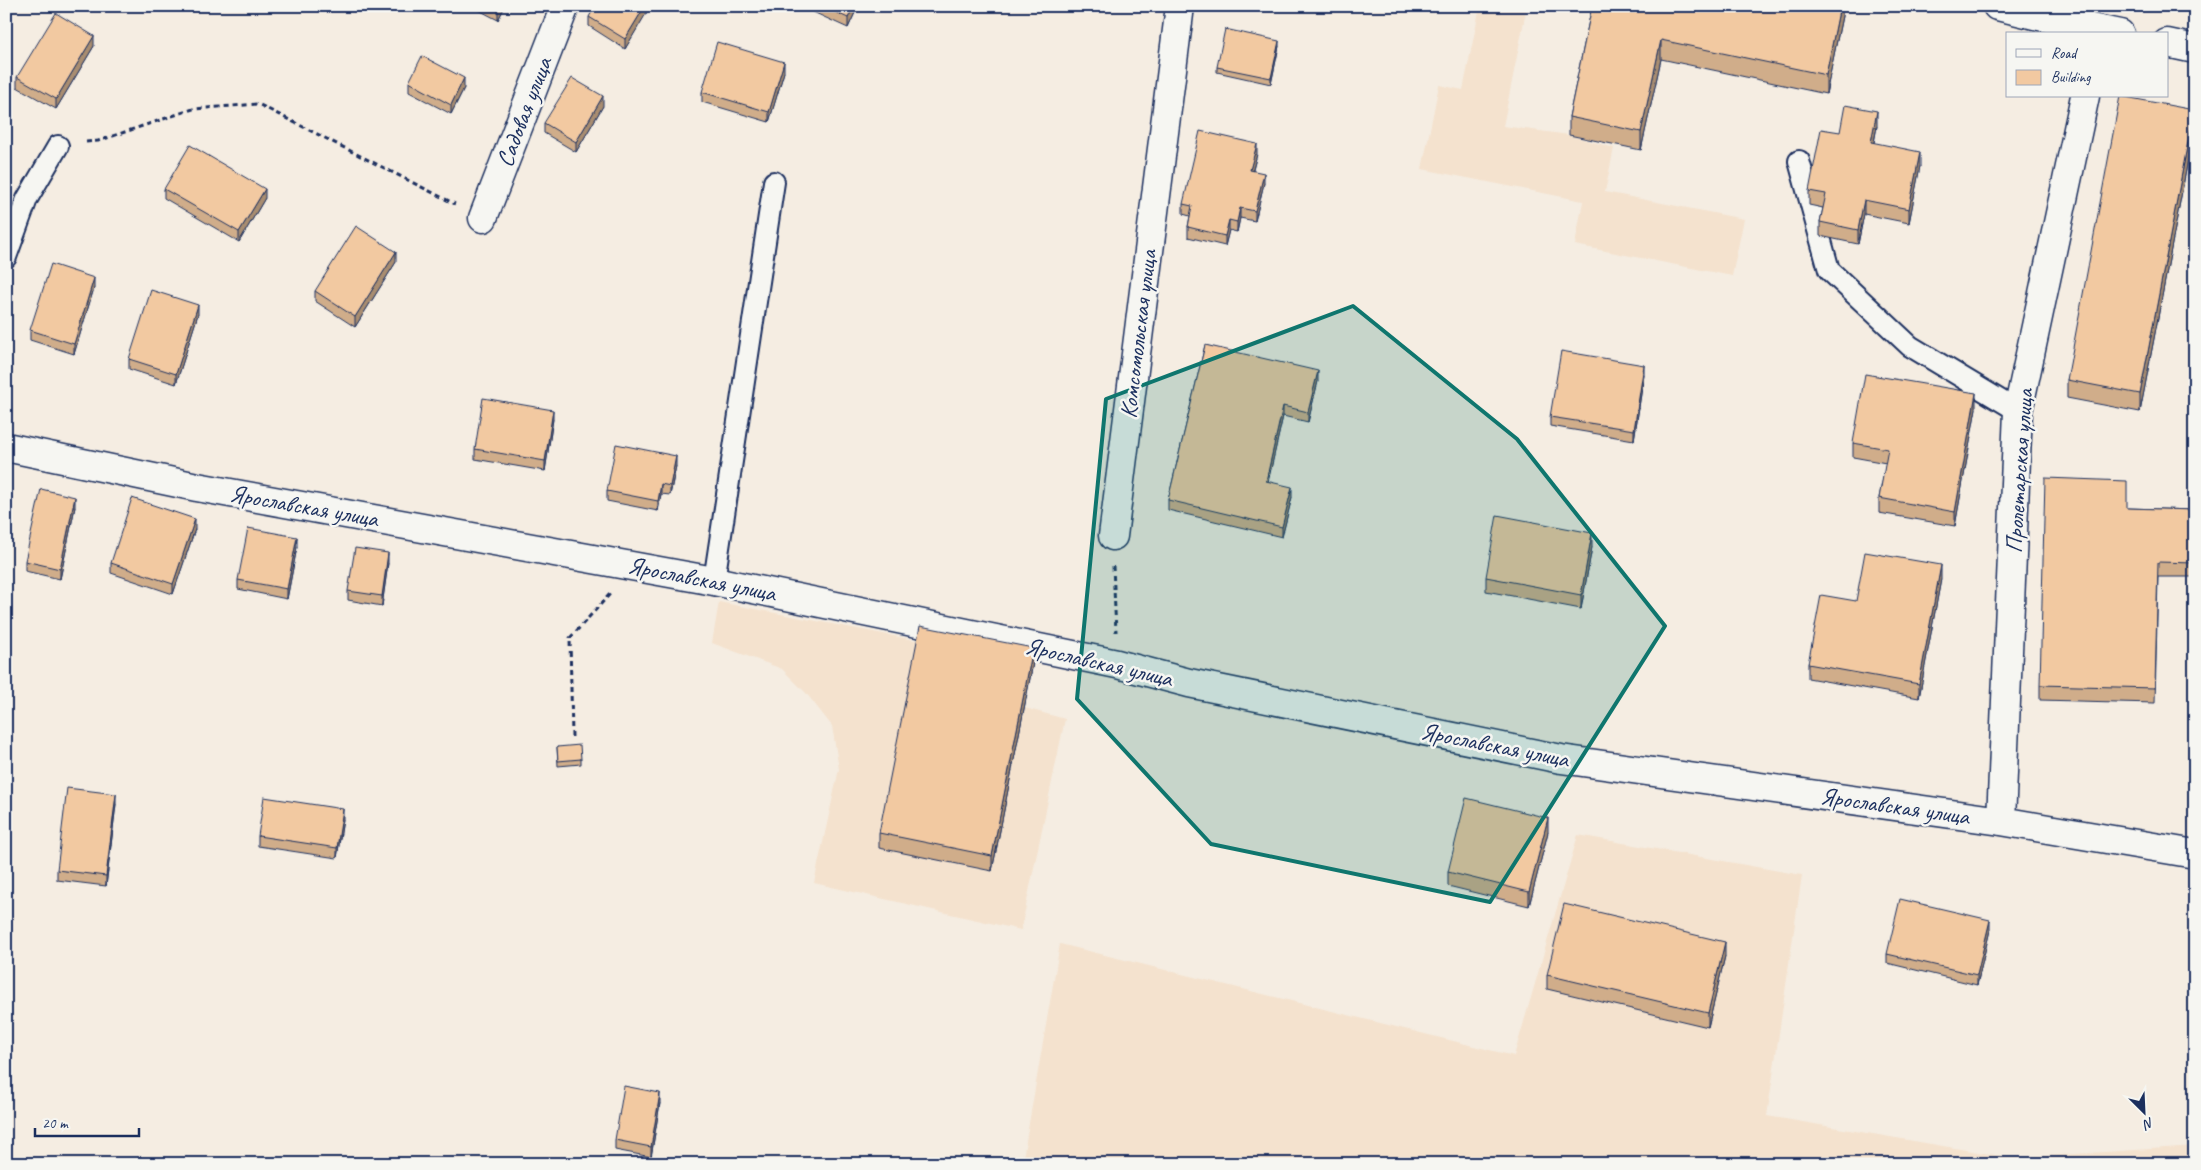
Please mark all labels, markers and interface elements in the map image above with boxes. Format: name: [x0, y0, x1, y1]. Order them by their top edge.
legend: [2006, 32, 2168, 98]
text: Road: [2051, 44, 2078, 63]
street label: Садовая улица: [489, 51, 559, 171]
text: Building: [2051, 68, 2091, 87]
street label: Комсомольская улица: [1113, 247, 1163, 420]
street label: Пролетарская улица: [1998, 387, 2040, 554]
street label: Ярославская улица: [227, 478, 382, 534]
street label: Ярославская улица: [625, 550, 780, 608]
street label: Ярославская улица: [1022, 630, 1177, 694]
street label: Ярославская улица: [1418, 716, 1573, 774]
street label: Ярославская улица: [1819, 781, 1973, 832]
north arrow: [2118, 1088, 2168, 1138]
scale bar: [35, 1105, 139, 1137]
text: 20 m: [42, 1114, 69, 1133]
text: N: [2140, 1114, 2157, 1134]

